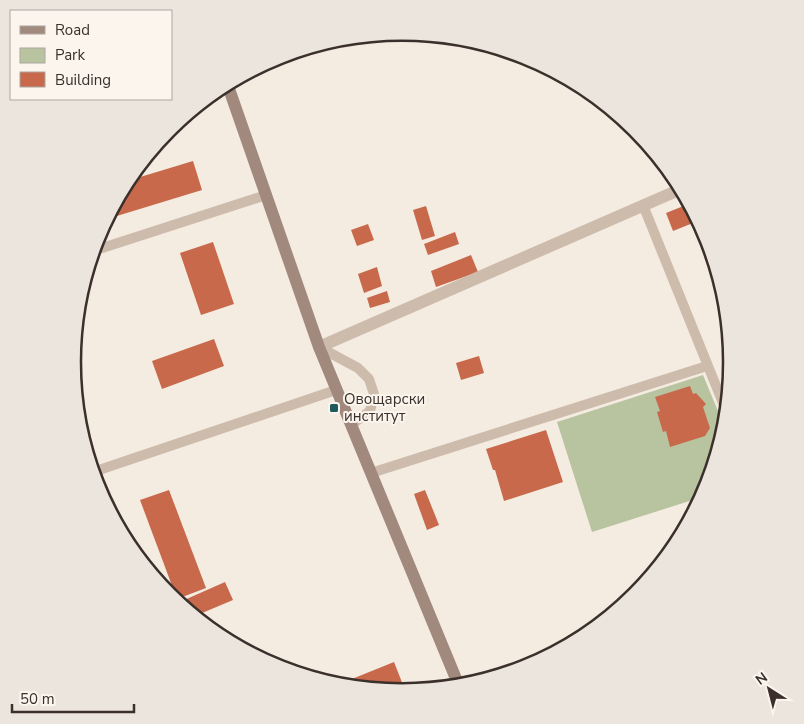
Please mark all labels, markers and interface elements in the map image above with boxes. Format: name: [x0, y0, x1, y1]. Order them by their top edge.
legend: [10, 10, 172, 100]
text: Road: [55, 20, 90, 40]
text: Park: [55, 45, 85, 65]
text: Building: [55, 70, 111, 90]
place label: Овощарски институт: [344, 389, 425, 426]
marker: Овощарски институт: [328, 402, 340, 414]
north arrow: [744, 664, 794, 714]
text: N: [752, 668, 771, 690]
scale bar: [12, 682, 135, 714]
text: 50 m: [20, 689, 55, 709]

